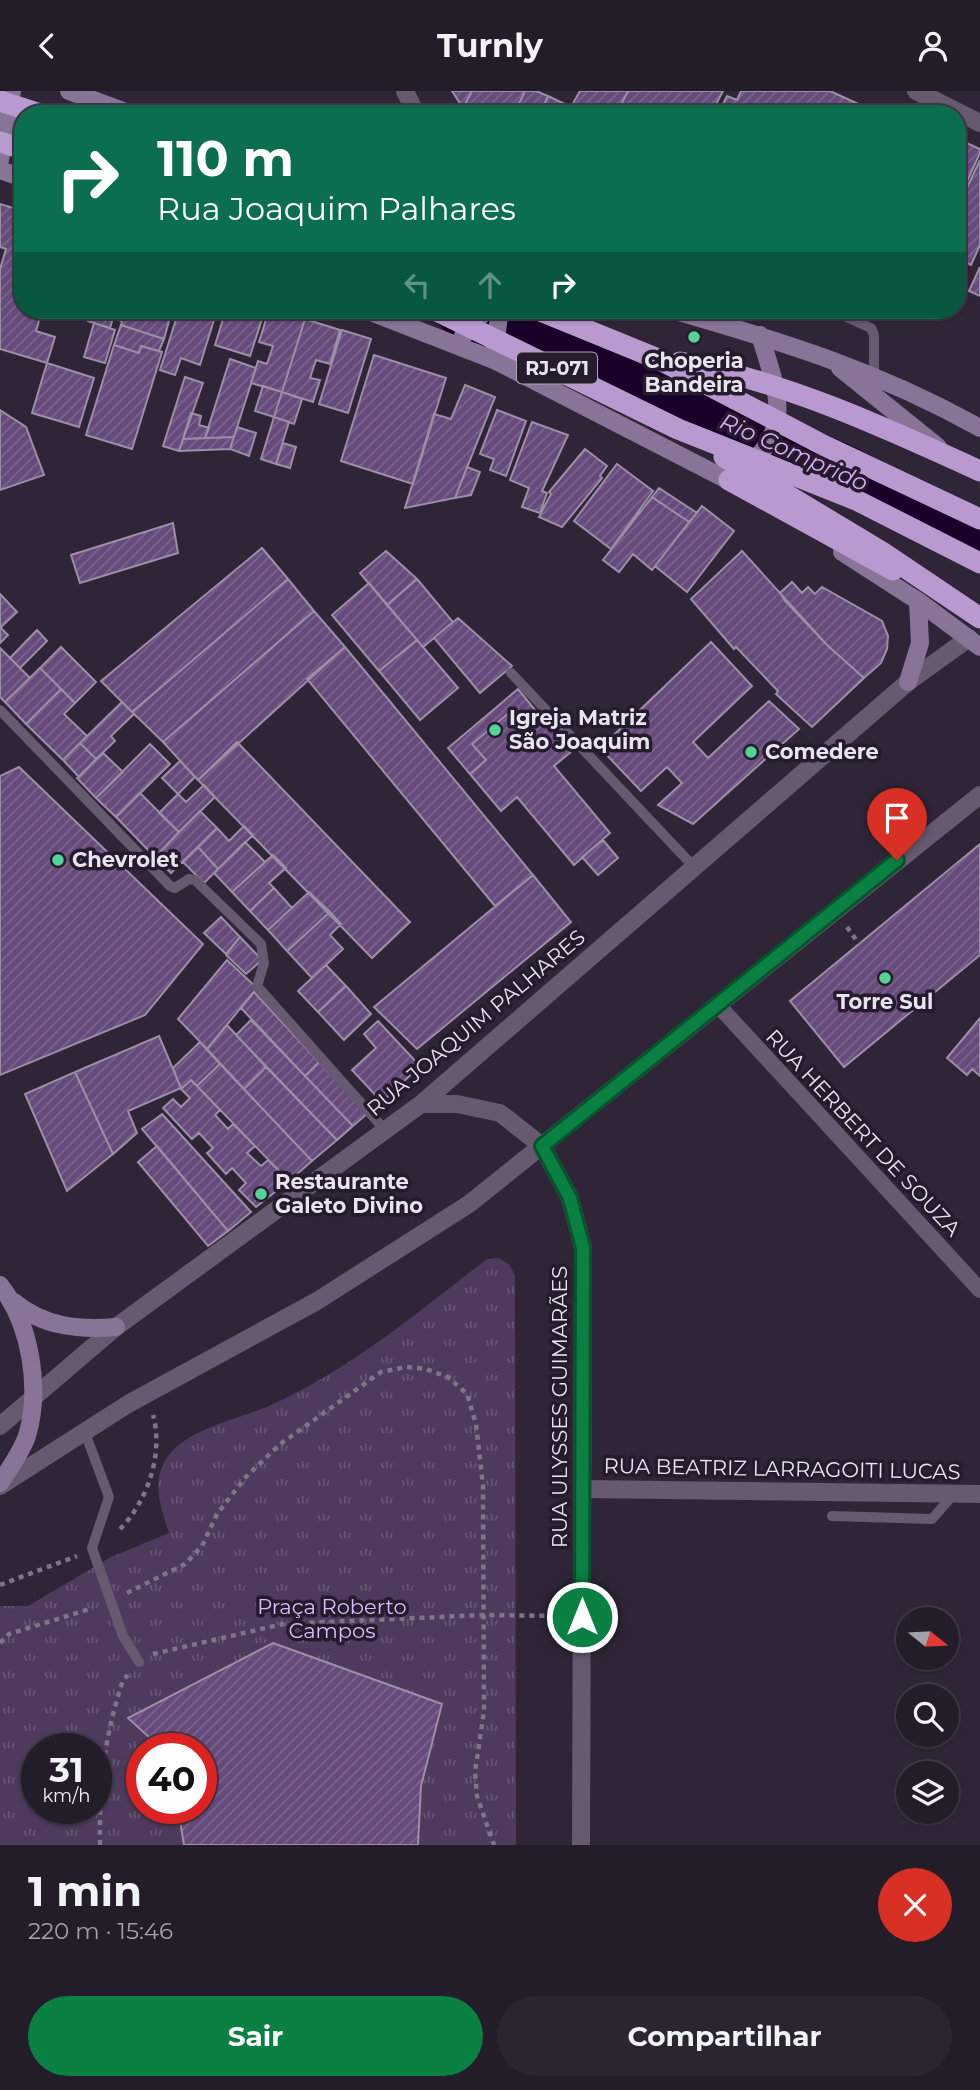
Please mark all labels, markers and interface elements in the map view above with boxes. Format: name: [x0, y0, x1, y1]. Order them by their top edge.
text: Turnly: [437, 26, 543, 65]
icon: back: [28, 27, 66, 65]
icon: person: [914, 27, 952, 65]
text: 110 m: [157, 129, 294, 188]
icon: right: [42, 133, 133, 224]
text: Rua Joaquim Palhares: [157, 189, 516, 228]
icon: left: [398, 266, 436, 304]
icon: ahead: [471, 266, 509, 304]
icon: right: [544, 266, 582, 304]
marker: Choperia Bandeira: [686, 329, 702, 345]
place label: Choperia Bandeira: [644, 348, 744, 397]
road number: RJ-071: [517, 353, 597, 383]
water label: Rio Comprido: [716, 407, 872, 497]
place label: Igreja Matriz São Joaquim: [509, 705, 650, 754]
marker: Igreja Matriz São Joaquim: [487, 722, 503, 738]
place label: Comedere: [765, 739, 879, 764]
marker: Comedere: [743, 744, 759, 760]
pin: [867, 788, 927, 860]
icon: arrive: [878, 799, 916, 837]
place label: Chevrolet: [72, 847, 179, 872]
marker: Chevrolet: [50, 852, 66, 868]
street label: RUA JOAQUIM PALHARES: [362, 924, 590, 1121]
marker: Torre Sul: [877, 970, 893, 986]
place label: Torre Sul: [837, 989, 933, 1014]
street label: RUA HERBERT DE SOUZA: [761, 1024, 966, 1242]
place label: Restaurante Galeto Divino: [275, 1169, 423, 1218]
marker: Restaurante Galeto Divino: [253, 1186, 269, 1202]
street label: RUA ULYSSES GUIMARÃES: [547, 1266, 572, 1548]
street label: RUA BEATRIZ LARRAGOITI LUCAS: [603, 1453, 961, 1484]
position arrow: [545, 1580, 619, 1654]
park label: Praça Roberto Campos: [257, 1594, 407, 1643]
north arrow: [896, 1607, 959, 1669]
map controls: [896, 1607, 959, 1824]
button: search: [896, 1684, 959, 1747]
speed limit sign: 40: [126, 1733, 217, 1824]
text: 31: [49, 1748, 84, 1791]
button: layers: [896, 1761, 959, 1824]
text: km/h: [42, 1785, 91, 1807]
text: 1 min: [28, 1865, 142, 1917]
button: close: [878, 1868, 952, 1942]
text: 220 m · 15:46: [28, 1917, 173, 1945]
button: Sair: [28, 1996, 483, 2076]
button: Compartilhar: [497, 1996, 952, 2076]

